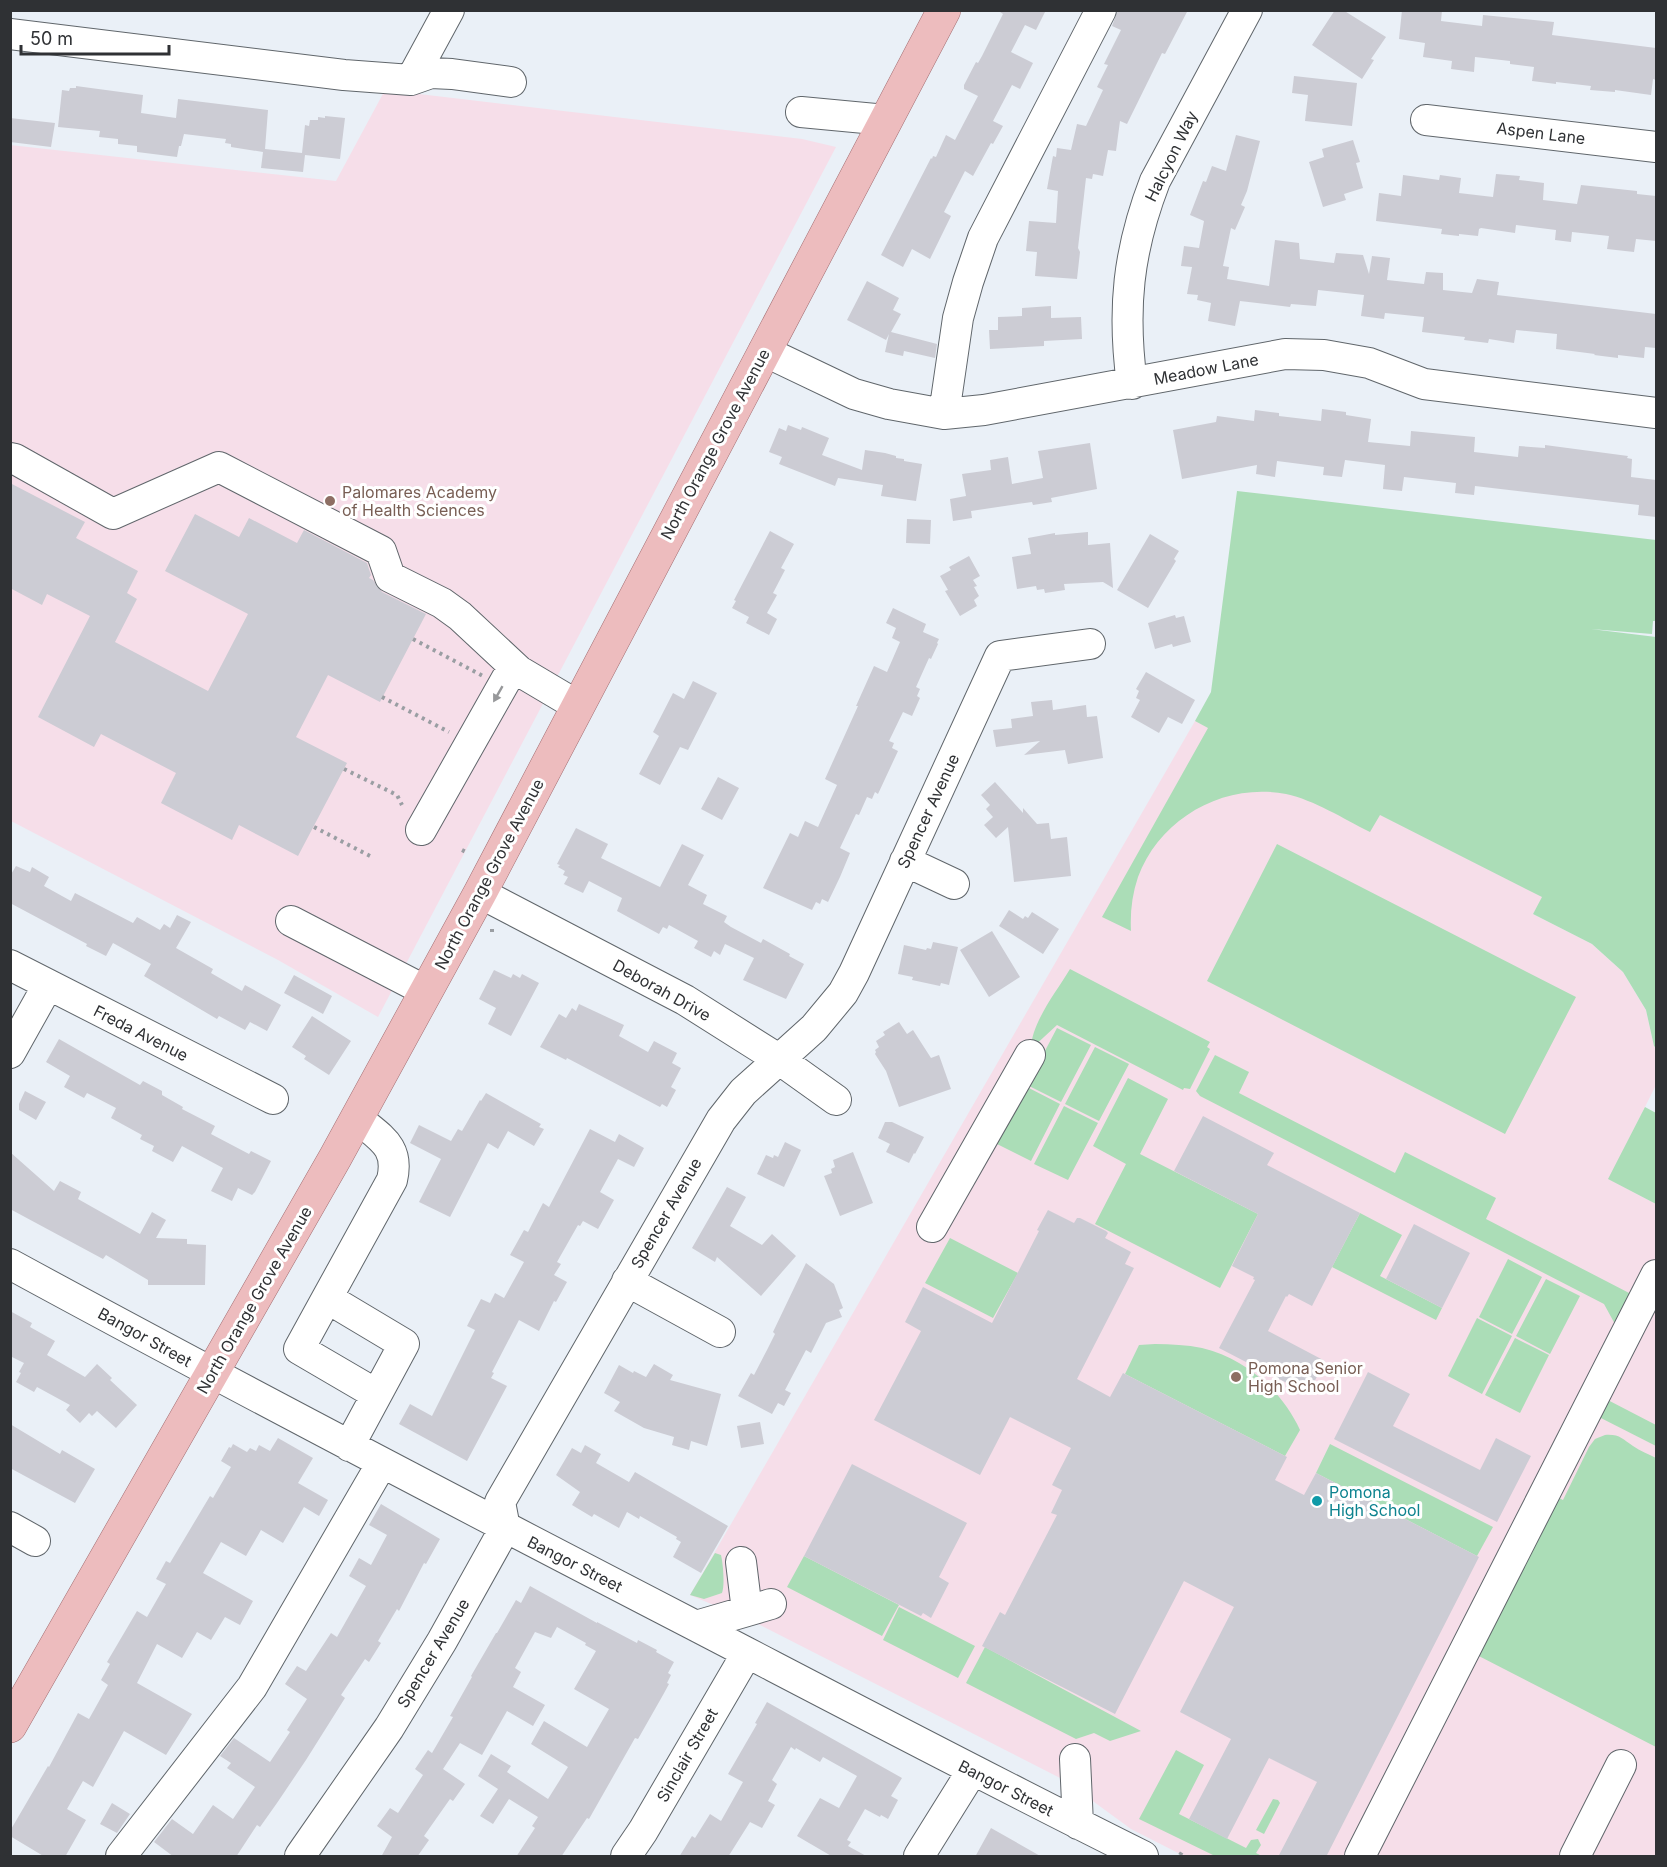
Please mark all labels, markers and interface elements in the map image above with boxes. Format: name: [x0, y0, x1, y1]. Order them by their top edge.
scale bar: [21, 18, 170, 56]
text: 50 m: [30, 28, 73, 49]
street label: Halcyon Way: [1140, 107, 1202, 205]
street label: Aspen Lane: [1495, 118, 1587, 148]
street label: North Orange Grove Avenue: [656, 345, 774, 543]
street label: Meadow Lane: [1152, 349, 1260, 389]
place label: Palomares Academy of Health Sciences: [342, 482, 497, 520]
marker: Palomares Academy of Health Sciences: [323, 494, 337, 508]
one-way arrow: [493, 686, 503, 703]
street label: Spencer Avenue: [893, 751, 963, 871]
street label: North Orange Grove Avenue: [430, 775, 548, 973]
street label: Deborah Drive: [610, 955, 714, 1025]
street label: Freda Avenue: [90, 1001, 192, 1065]
street label: Spencer Avenue: [626, 1154, 706, 1272]
street label: North Orange Grove Avenue: [192, 1203, 316, 1397]
street label: Bangor Street: [95, 1303, 195, 1371]
place label: Pomona Senior High School: [1248, 1358, 1363, 1396]
marker: Pomona Senior High School: [1229, 1370, 1243, 1384]
place label: Pomona High School: [1329, 1482, 1420, 1520]
marker: Pomona High School: [1310, 1494, 1324, 1508]
street label: Bangor Street: [524, 1531, 626, 1597]
street label: Spencer Avenue: [392, 1595, 474, 1711]
street label: Sinclair Street: [652, 1704, 722, 1806]
street label: Bangor Street: [955, 1755, 1057, 1821]

